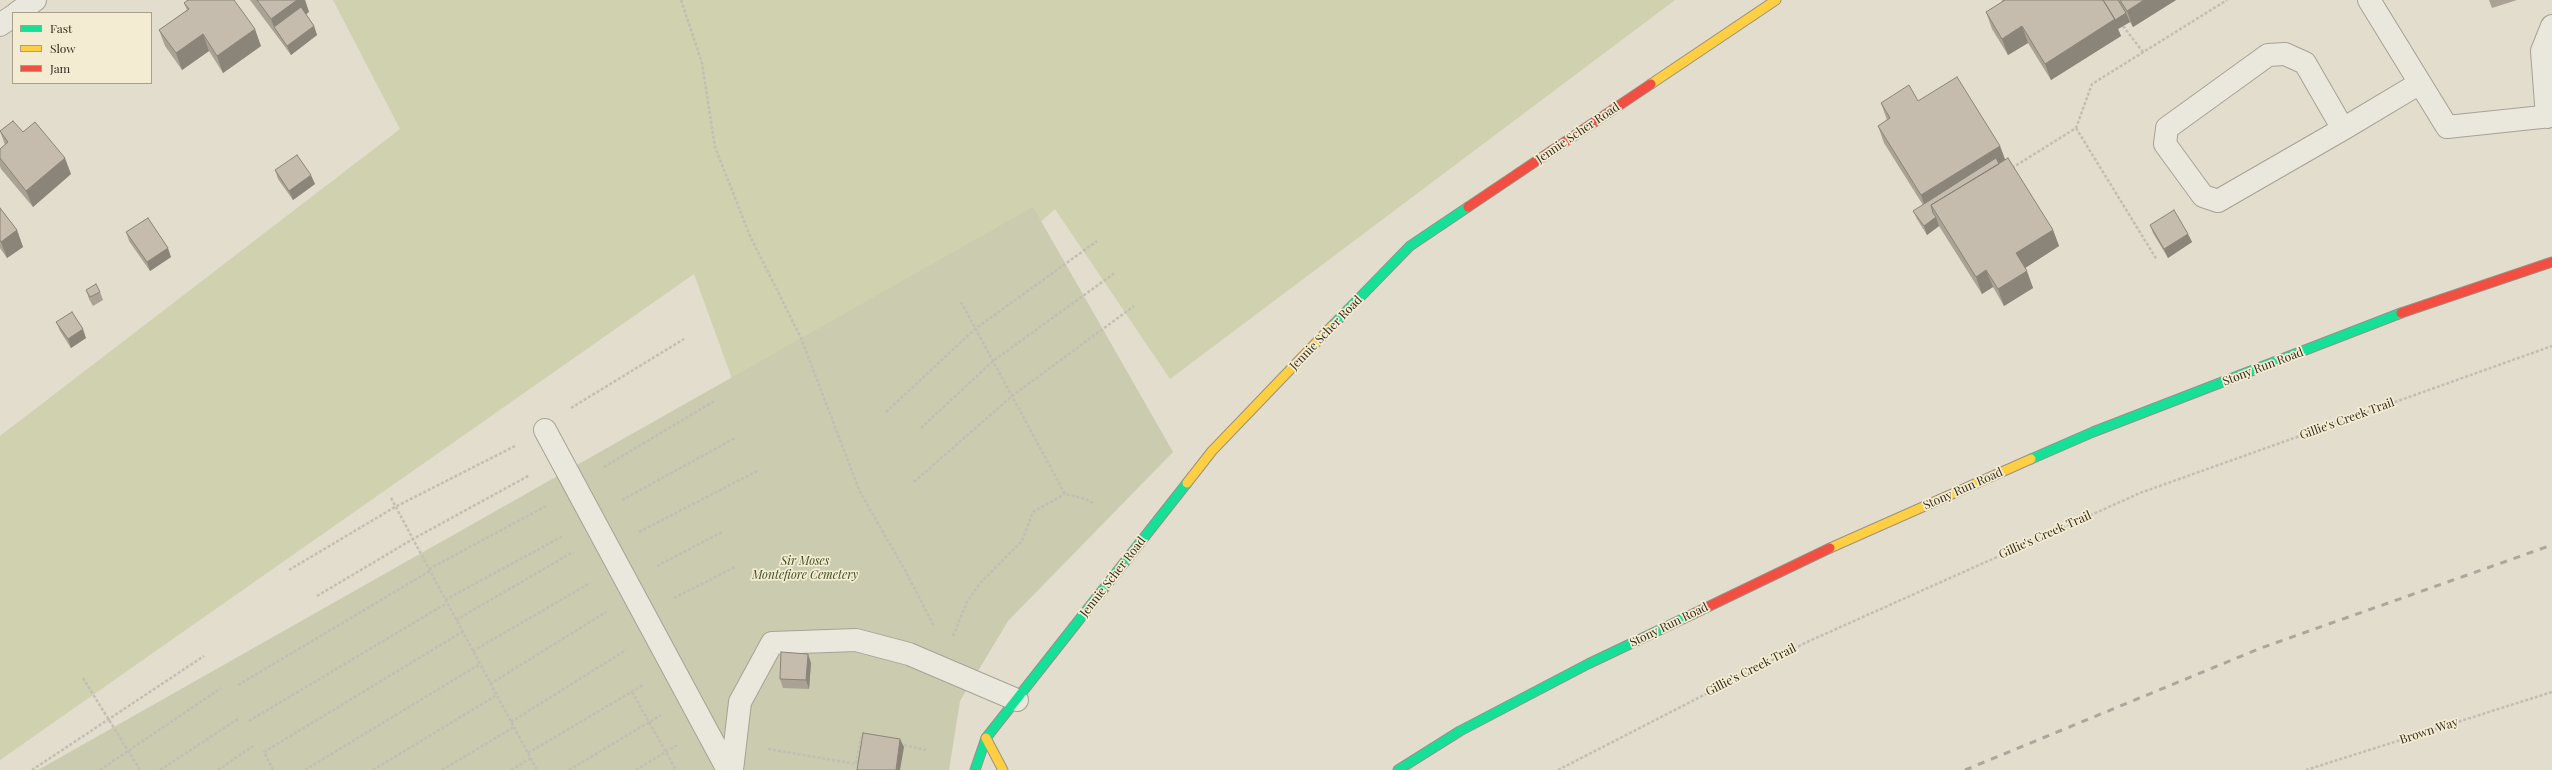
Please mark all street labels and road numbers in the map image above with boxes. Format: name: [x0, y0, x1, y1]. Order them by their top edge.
street label: Jennie Scher Road: [1533, 100, 1623, 166]
street label: Jennie Scher Road: [1287, 293, 1365, 373]
street label: Stony Run Road: [2220, 345, 2306, 389]
street label: Gillie's Creek Trail: [2298, 395, 2396, 443]
street label: Stony Run Road: [1921, 465, 2005, 513]
street label: Gillie's Creek Trail: [1997, 508, 2093, 562]
street label: Jennie Scher Road: [1077, 534, 1149, 620]
street label: Stony Run Road: [1627, 600, 1711, 650]
street label: Gillie's Creek Trail: [1703, 641, 1799, 699]
street label: Brown Way: [2398, 715, 2460, 747]

